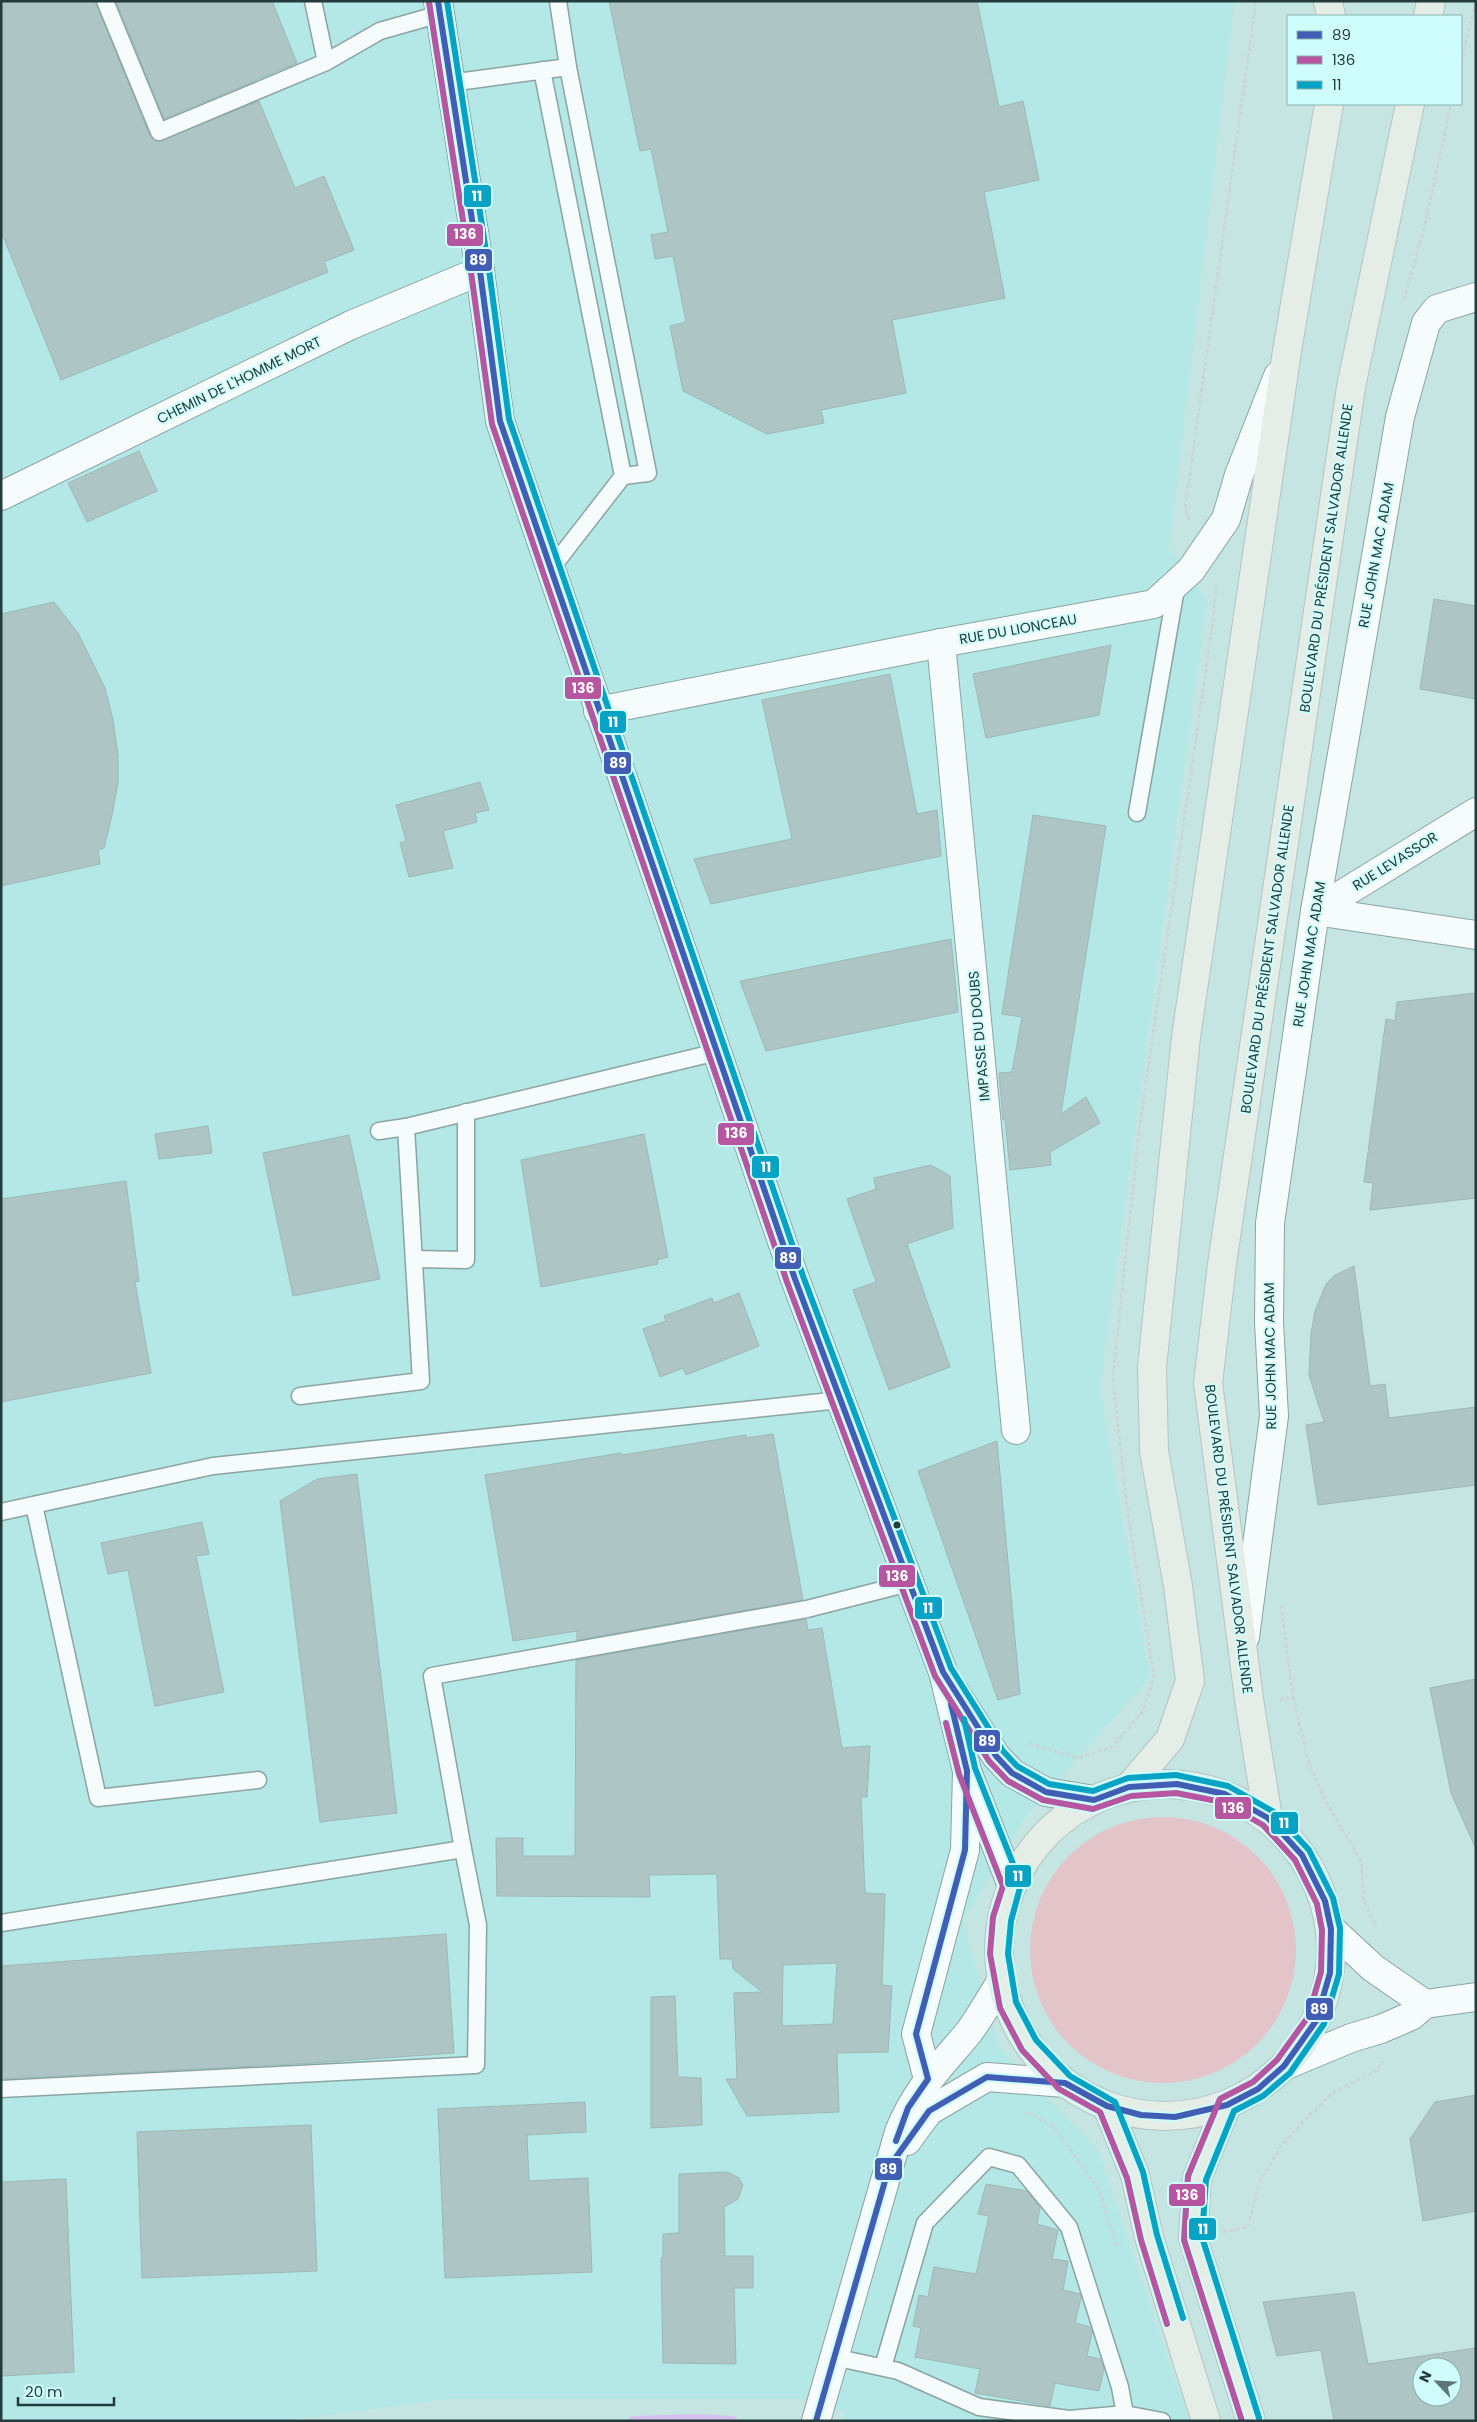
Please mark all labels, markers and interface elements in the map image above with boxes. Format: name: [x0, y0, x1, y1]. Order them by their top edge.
legend: [1287, 15, 1462, 105]
text: 89: [1332, 24, 1351, 45]
text: 136: [1332, 49, 1355, 70]
text: 11: [1332, 74, 1342, 95]
line badge: 11: [463, 184, 492, 208]
text: 11: [472, 186, 482, 206]
line badge: 136: [446, 223, 484, 247]
text: 136: [454, 224, 476, 244]
line badge: 89: [464, 248, 493, 272]
text: 89: [469, 250, 487, 270]
street label: CHEMIN DE L'HOMME MORT: [153, 331, 325, 429]
street label: BOULEVARD DU PRÉSIDENT SALVADOR ALLENDE: [1294, 402, 1358, 714]
street label: RUE JOHN MAC ADAM: [1353, 481, 1399, 629]
street label: RUE DU LIONCEAU: [958, 609, 1078, 649]
line badge: 136: [564, 676, 602, 700]
text: 136: [572, 678, 594, 698]
line badge: 11: [599, 710, 627, 734]
text: 11: [608, 712, 618, 732]
line badge: 89: [603, 751, 632, 775]
text: 89: [609, 753, 627, 773]
street label: BOULEVARD DU PRÉSIDENT SALVADOR ALLENDE: [1235, 803, 1299, 1115]
street label: RUE LEVASSOR: [1349, 827, 1441, 895]
street label: RUE JOHN MAC ADAM: [1288, 880, 1330, 1028]
street label: IMPASSE DU DOUBS: [963, 970, 995, 1102]
line badge: 136: [717, 1122, 755, 1146]
text: 136: [725, 1123, 747, 1143]
line badge: 11: [751, 1155, 780, 1179]
text: 11: [761, 1157, 771, 1177]
line badge: 89: [774, 1246, 802, 1270]
text: 89: [779, 1248, 797, 1268]
street label: RUE JOHN MAC ADAM: [1259, 1282, 1281, 1430]
street label: BOULEVARD DU PRÉSIDENT SALVADOR ALLENDE: [1200, 1383, 1258, 1695]
unlabelled marker: [892, 1520, 902, 1530]
line badge: 136: [878, 1564, 916, 1588]
text: 136: [886, 1566, 908, 1586]
line badge: 11: [914, 1596, 943, 1620]
text: 11: [923, 1598, 933, 1618]
line badge: 89: [973, 1729, 1001, 1753]
text: 89: [978, 1731, 996, 1751]
line badge: 136: [1214, 1796, 1252, 1820]
text: 136: [1222, 1798, 1244, 1818]
line badge: 11: [1270, 1811, 1299, 1835]
text: 11: [1279, 1813, 1289, 1833]
line badge: 11: [1004, 1864, 1032, 1888]
text: 11: [1013, 1866, 1023, 1886]
line badge: 89: [1305, 1997, 1334, 2021]
text: 89: [1310, 1999, 1328, 2019]
line badge: 89: [874, 2157, 903, 2181]
text: 89: [879, 2159, 897, 2179]
line badge: 136: [1168, 2183, 1206, 2207]
text: 136: [1176, 2185, 1198, 2205]
line badge: 11: [1188, 2217, 1217, 2241]
text: 11: [1198, 2219, 1208, 2239]
north arrow: [1412, 2357, 1462, 2407]
text: N: [1414, 2368, 1437, 2386]
scale bar: [18, 2374, 114, 2406]
text: 20 m: [25, 2381, 63, 2402]

